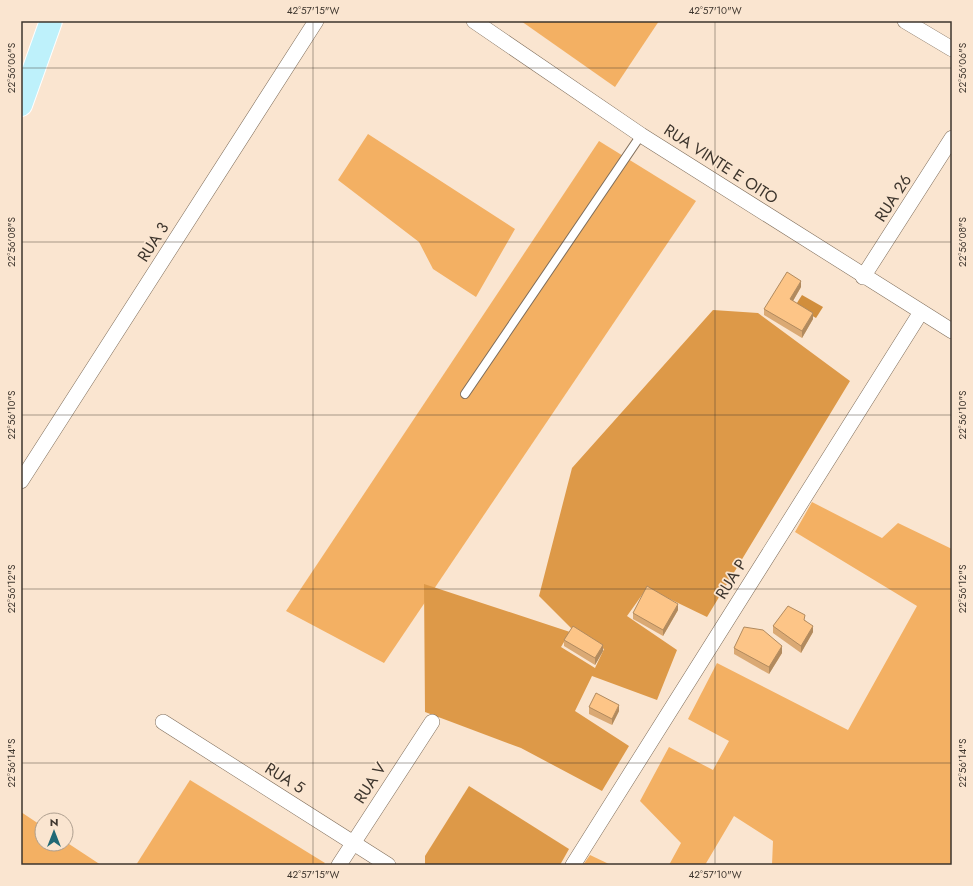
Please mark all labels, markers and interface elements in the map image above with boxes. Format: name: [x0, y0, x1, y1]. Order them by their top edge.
text: 42°57'15"W: [287, 3, 339, 18]
text: 42°57'10"W: [688, 3, 742, 18]
text: 22°56'06"S: [4, 42, 19, 93]
text: 22°56'06"S: [955, 42, 970, 93]
street label: RUA VINTE E OITO: [660, 118, 782, 210]
street label: RUA 26: [869, 170, 917, 226]
text: 22°56'08"S: [4, 216, 19, 267]
text: 22°56'08"S: [955, 216, 970, 267]
street label: RUA 3: [132, 217, 175, 266]
text: 22°56'10"S: [4, 390, 19, 440]
text: 22°56'10"S: [955, 390, 970, 440]
street label: RUA P: [710, 554, 752, 603]
text: 22°56'12"S: [4, 564, 19, 613]
text: 22°56'12"S: [955, 564, 970, 613]
text: 22°56'14"S: [4, 738, 19, 787]
text: 22°56'14"S: [955, 738, 970, 787]
street label: RUA 5: [261, 757, 309, 799]
street label: RUA V: [348, 758, 392, 808]
north arrow: [34, 812, 74, 852]
text: N: [50, 814, 58, 830]
text: 42°57'15"W: [287, 867, 339, 882]
text: 42°57'10"W: [688, 867, 742, 882]

